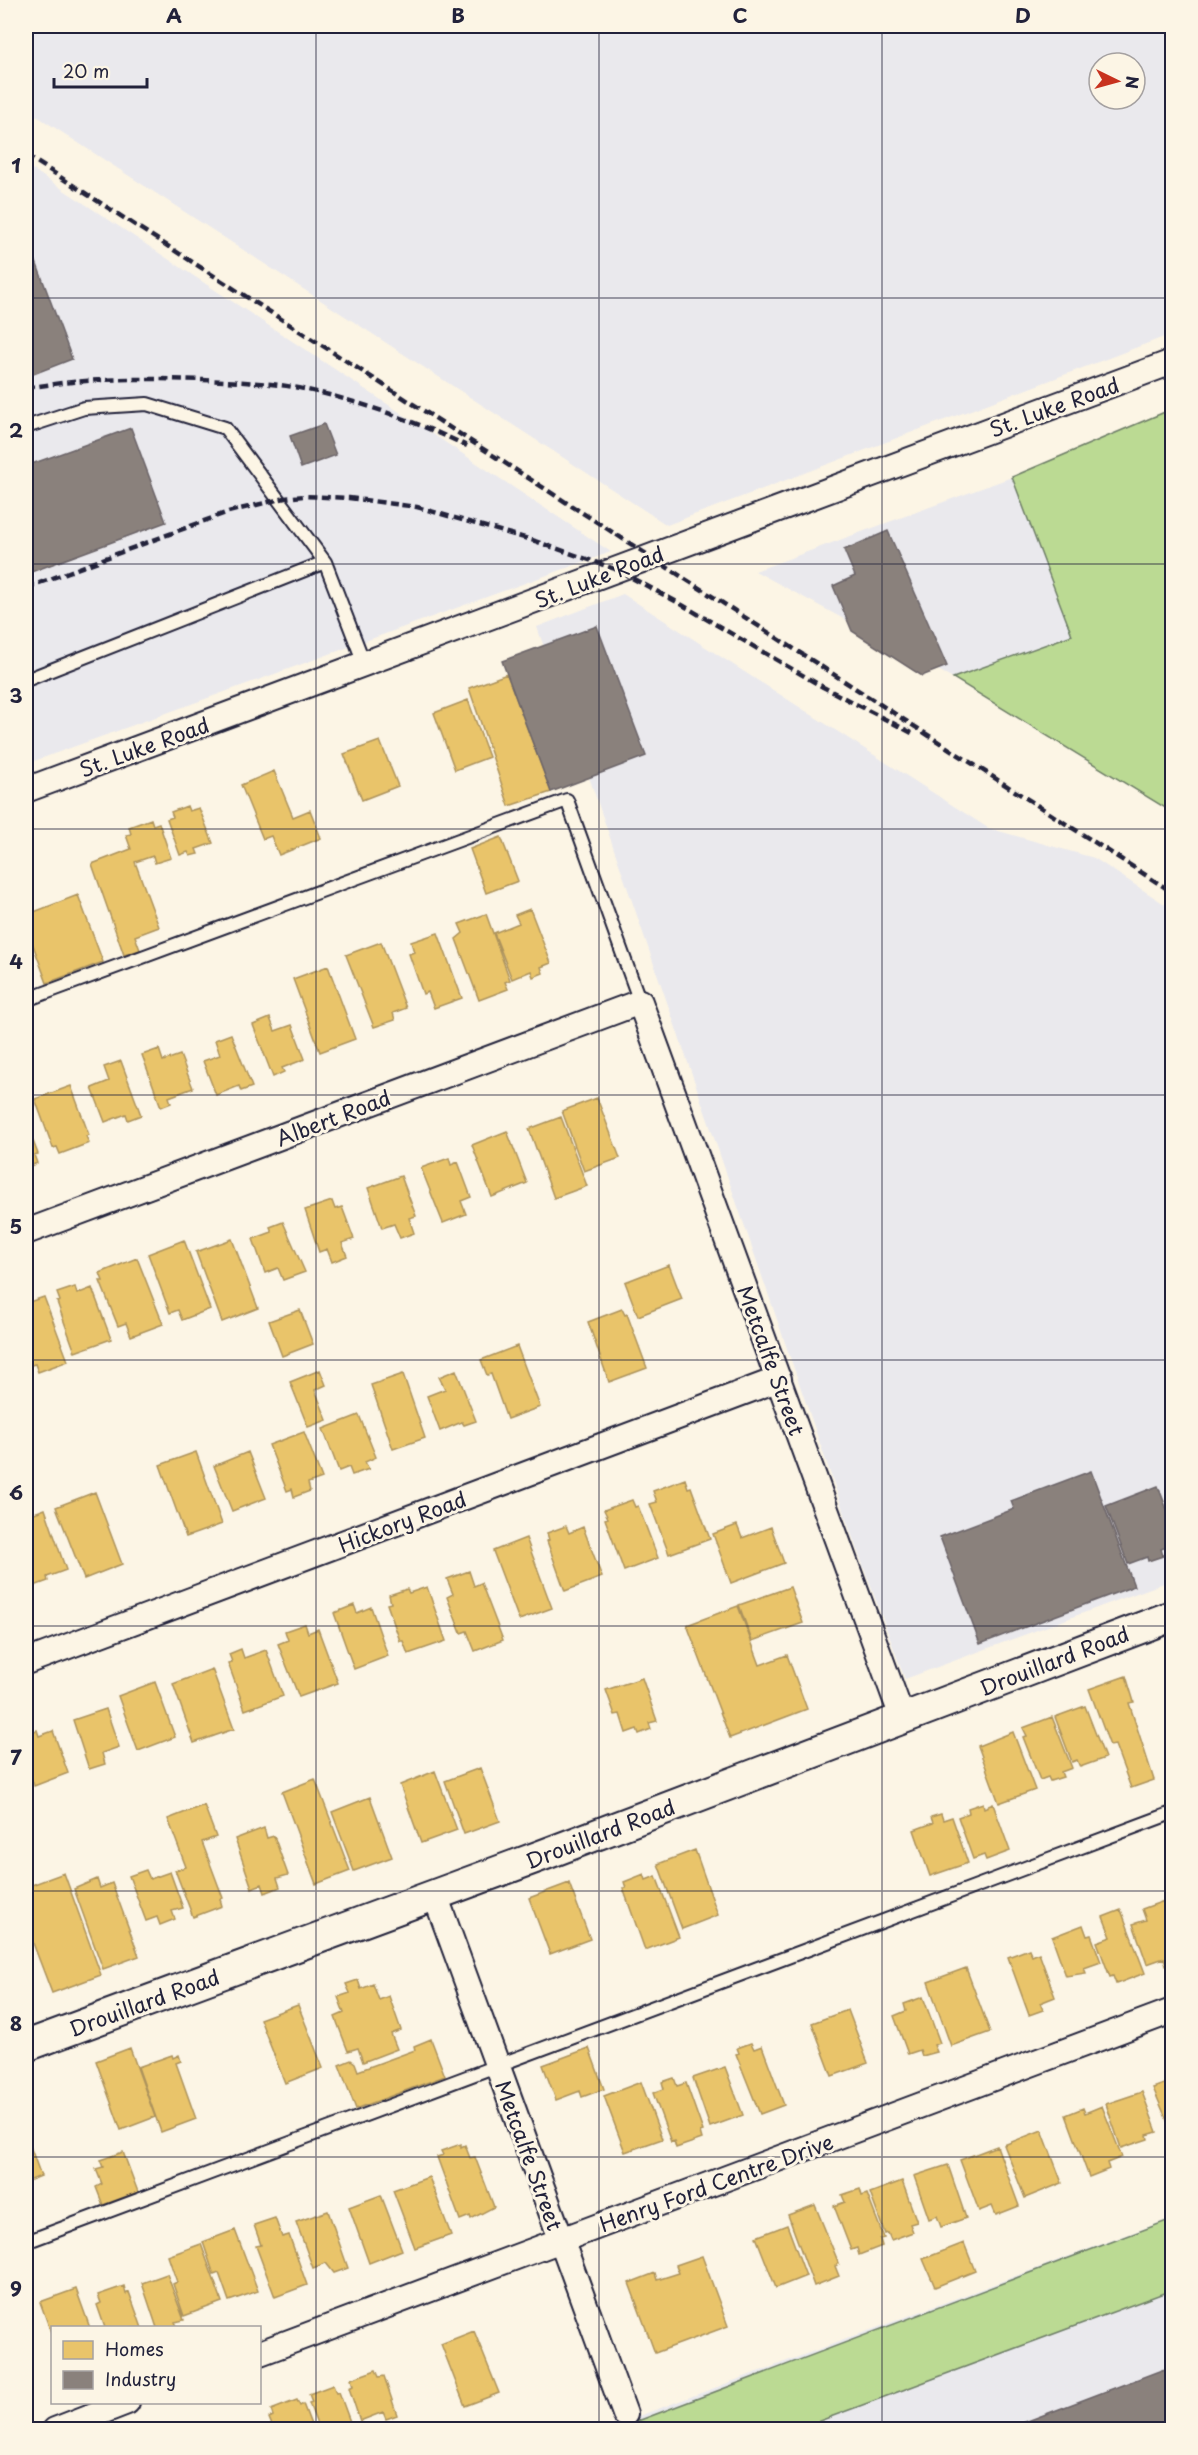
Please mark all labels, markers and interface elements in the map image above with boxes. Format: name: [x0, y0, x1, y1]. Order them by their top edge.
text: A: [166, 0, 182, 30]
text: B: [451, 0, 465, 30]
text: C: [732, 0, 748, 30]
text: D: [1015, 0, 1031, 30]
scale bar: [54, 51, 147, 89]
north arrow: [1087, 51, 1147, 111]
text: 20 m: [63, 57, 109, 84]
text: N: [1120, 75, 1145, 90]
text: 1: [11, 150, 21, 180]
street label: St. Luke Road: [985, 368, 1123, 444]
text: 2: [9, 415, 23, 445]
street label: St. Luke Road: [530, 537, 668, 615]
text: 3: [9, 680, 23, 710]
street label: St. Luke Road: [75, 708, 213, 784]
text: 4: [9, 946, 23, 976]
street label: Albert Road: [271, 1080, 395, 1154]
text: 5: [10, 1211, 22, 1241]
street label: Metcalfe Street: [730, 1280, 814, 1440]
text: 6: [9, 1477, 23, 1507]
street label: Hickory Road: [333, 1482, 471, 1560]
street label: Drouillard Road: [974, 1617, 1134, 1703]
text: 7: [10, 1742, 22, 1772]
street label: Drouillard Road: [520, 1790, 680, 1876]
street label: Drouillard Road: [64, 1960, 224, 2044]
text: 8: [10, 2008, 22, 2038]
street label: Metcalfe Street: [488, 2075, 572, 2235]
street label: Henry Ford Centre Drive: [595, 2125, 837, 2239]
text: 9: [10, 2273, 22, 2303]
legend: [51, 2326, 261, 2404]
text: Homes: [105, 2335, 163, 2362]
text: Industry: [105, 2365, 176, 2392]

